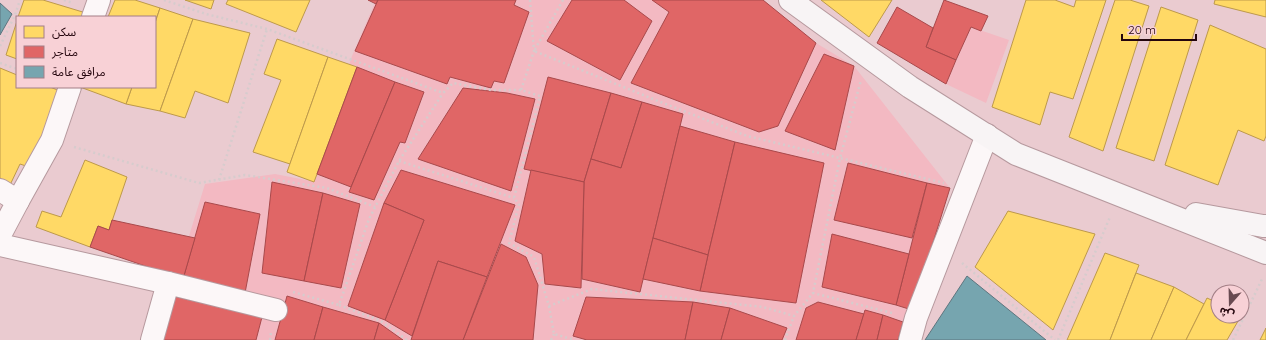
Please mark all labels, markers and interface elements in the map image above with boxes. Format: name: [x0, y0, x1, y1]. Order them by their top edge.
legend: [16, 16, 156, 88]
scale bar: [1122, 16, 1196, 42]
text: 20 m: [1128, 22, 1156, 37]
text: سكن: [52, 24, 76, 39]
text: متاجر: [51, 44, 78, 59]
text: مرافق عامة: [52, 64, 106, 80]
north arrow: [1210, 284, 1250, 324]
text: ش: [1217, 304, 1236, 323]

